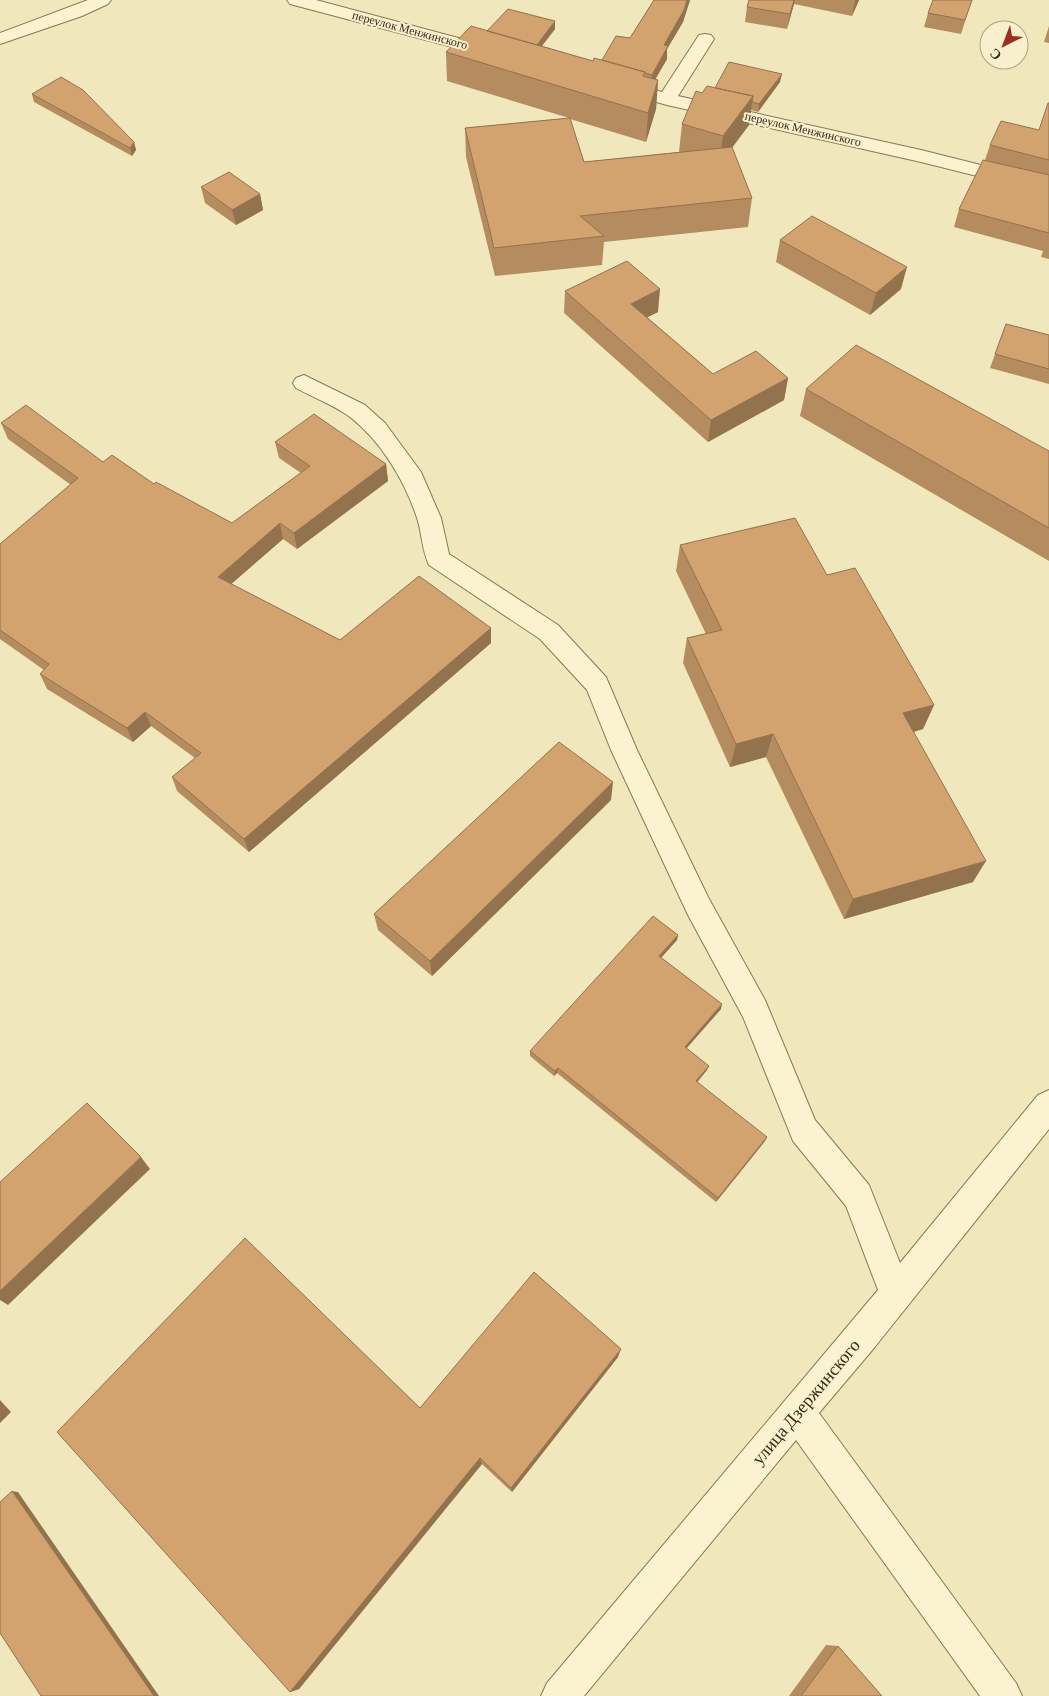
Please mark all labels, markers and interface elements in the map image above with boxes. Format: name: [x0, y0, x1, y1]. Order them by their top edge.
street label: переулок Менжинского: [351, 8, 469, 52]
north arrow: [979, 20, 1029, 70]
text: С: [986, 45, 1004, 64]
street label: переулок Менжинского: [744, 109, 862, 149]
street label: улица Дзержинского: [748, 1335, 864, 1469]

